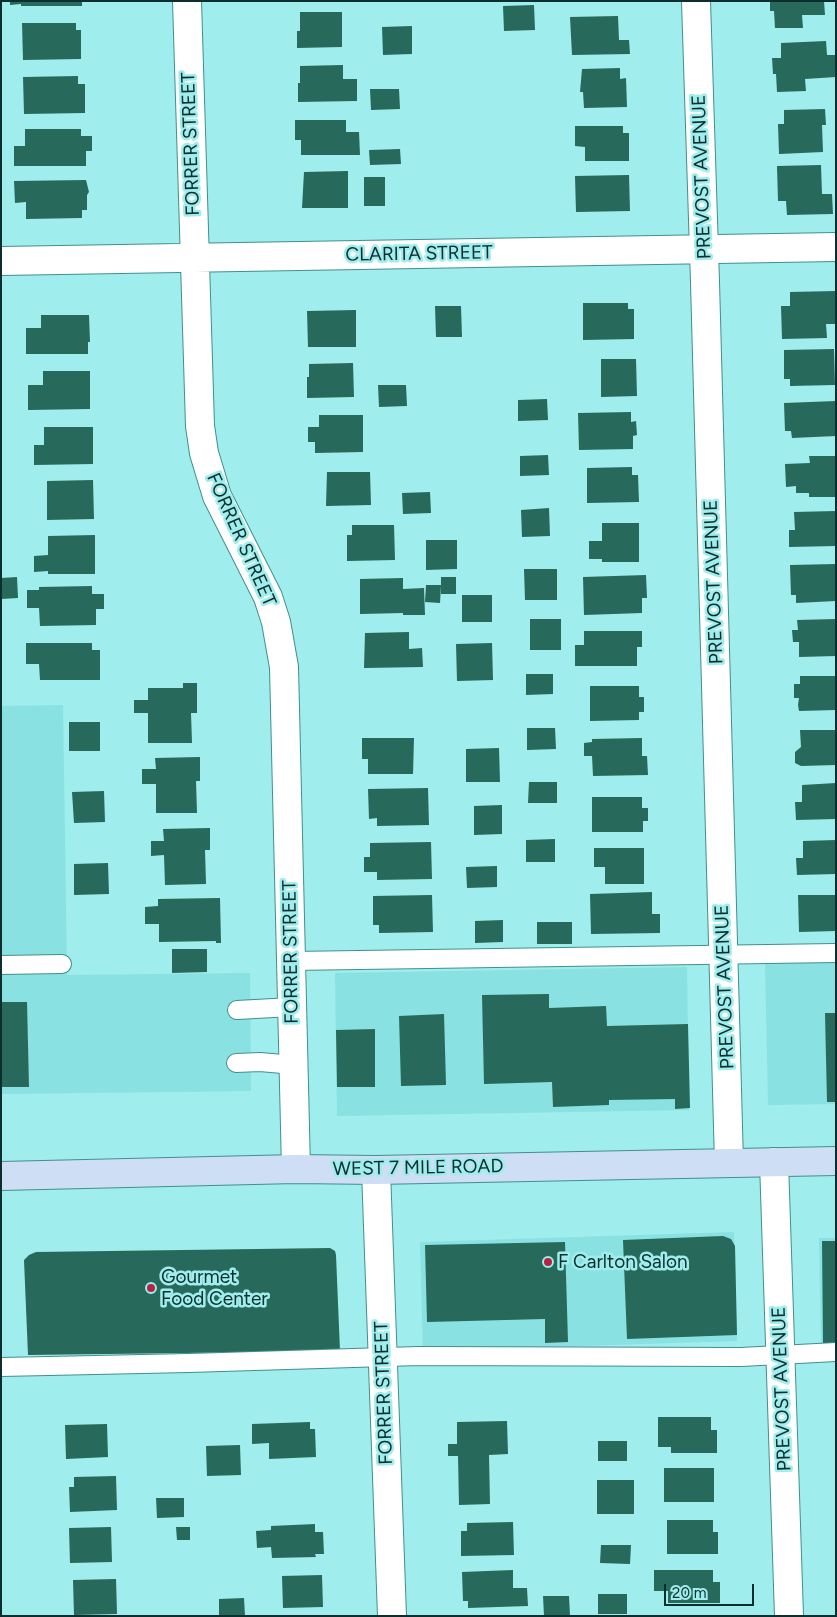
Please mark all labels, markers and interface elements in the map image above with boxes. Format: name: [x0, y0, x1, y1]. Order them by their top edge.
street label: FORRER STREET: [177, 72, 205, 216]
street label: PREVOST AVENUE: [688, 94, 716, 260]
street label: CLARITA STREET: [345, 241, 493, 267]
street label: FORRER STREET: [201, 470, 281, 610]
street label: PREVOST AVENUE: [700, 499, 728, 665]
street label: FORRER STREET: [278, 880, 304, 1024]
street label: PREVOST AVENUE: [711, 904, 739, 1070]
street label: WEST 7 MILE ROAD: [332, 1155, 504, 1181]
place label: F Carlton Salon: [558, 1251, 688, 1273]
marker: F Carlton Salon: [542, 1256, 554, 1268]
place label: Gourmet Food Center: [161, 1266, 268, 1310]
marker: Gourmet Food Center: [145, 1282, 157, 1294]
street label: PREVOST AVENUE: [768, 1306, 796, 1472]
street label: FORRER STREET: [370, 1321, 398, 1465]
scale bar: [667, 1574, 757, 1606]
text: 20 m: [672, 1584, 706, 1602]

